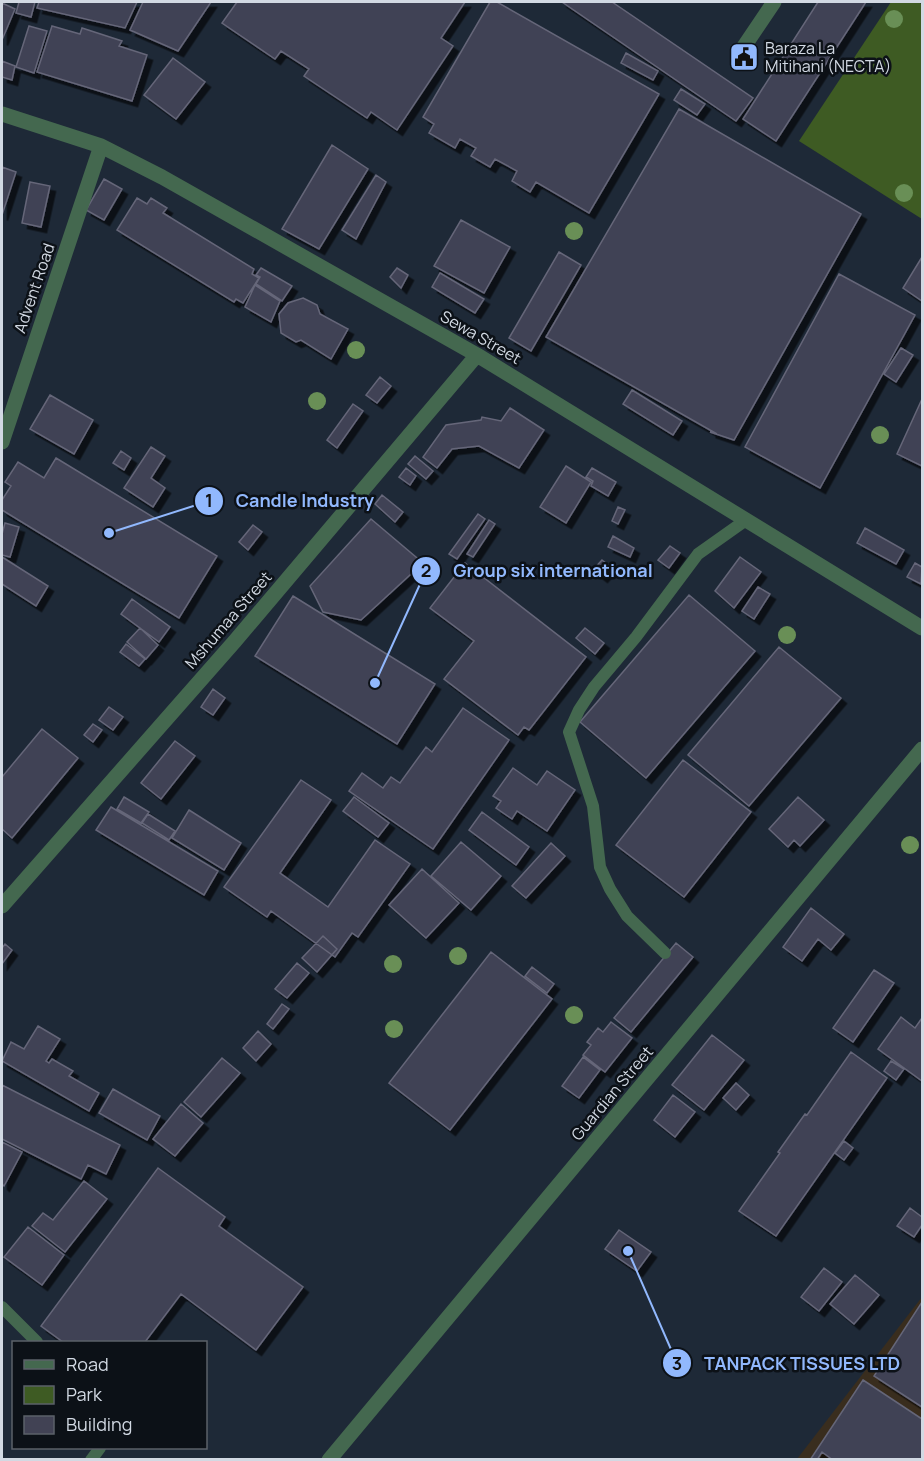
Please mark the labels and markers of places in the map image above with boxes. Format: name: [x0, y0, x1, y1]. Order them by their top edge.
place label: Baraza La Mitihani (NECTA): [765, 37, 891, 77]
public building icon: Baraza La Mitihani (NECTA): [728, 41, 760, 73]
callout: Candle Industry: [194, 483, 386, 519]
callout: Group six international: [411, 553, 665, 589]
callout: TANPACK TISSUES LTD: [662, 1345, 912, 1381]

